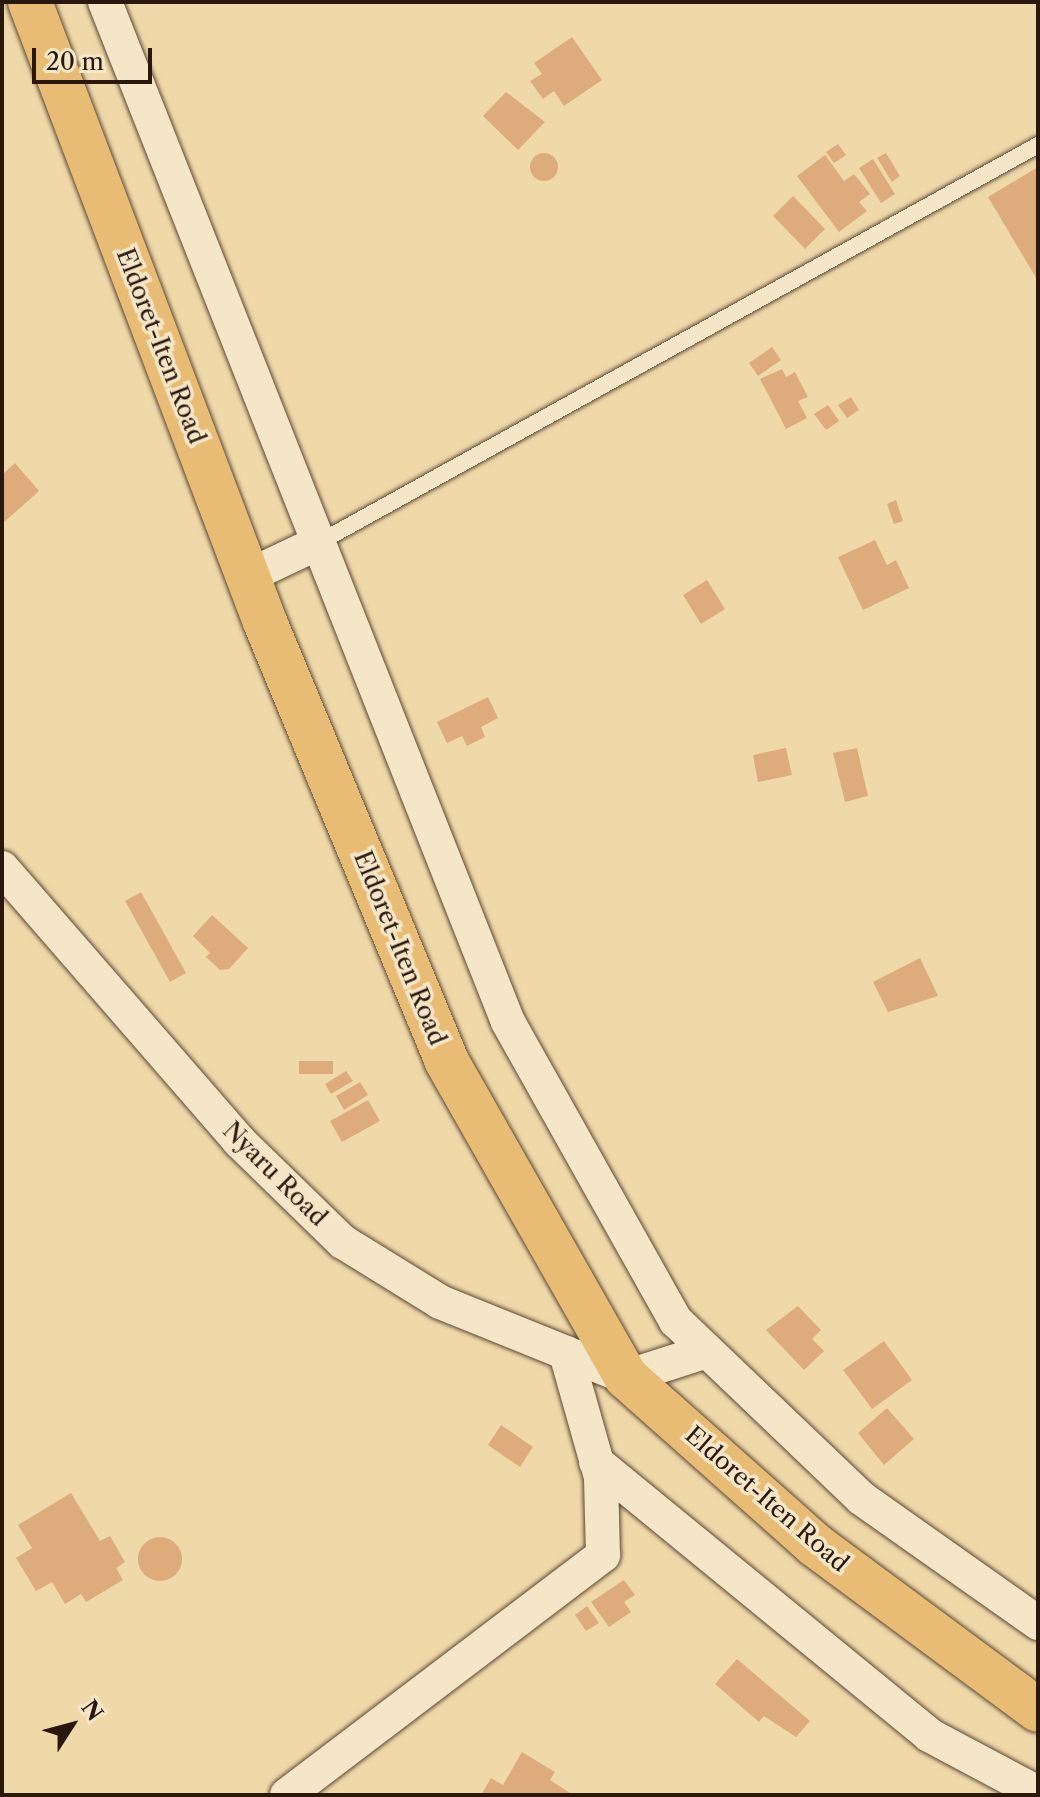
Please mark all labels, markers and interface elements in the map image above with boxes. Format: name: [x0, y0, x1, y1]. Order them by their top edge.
scale bar: [36, 32, 156, 82]
text: 20 m: [46, 47, 104, 76]
street label: Eldoret-Iten Road: [111, 244, 211, 448]
street label: Eldoret-Iten Road: [348, 847, 452, 1049]
street label: Nyaru Road: [217, 1116, 333, 1232]
street label: Eldoret-Iten Road: [680, 1420, 854, 1578]
north arrow: [32, 1685, 112, 1765]
text: N: [75, 1695, 108, 1726]

